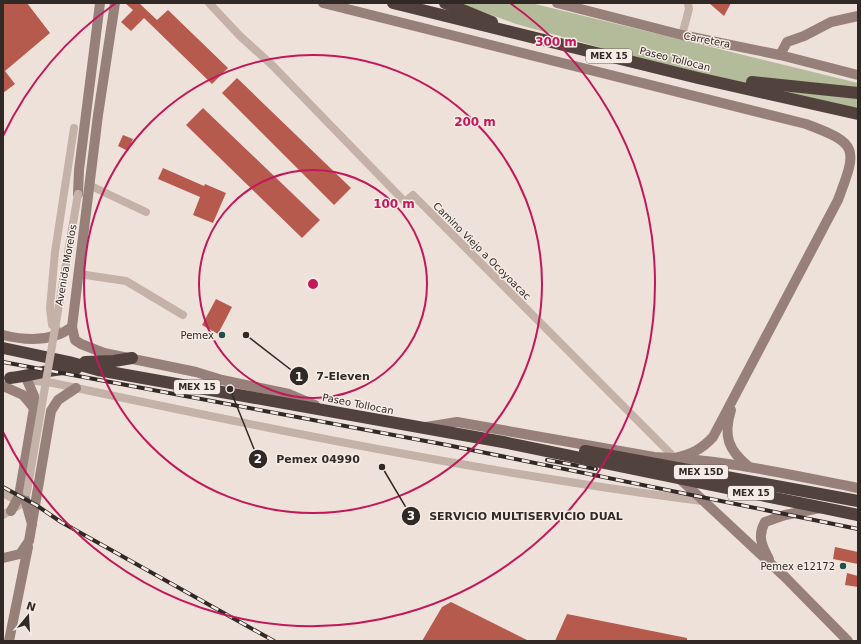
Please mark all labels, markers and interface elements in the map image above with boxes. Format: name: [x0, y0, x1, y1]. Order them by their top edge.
street label: Carretera: [683, 30, 731, 50]
text: 300 m: [535, 35, 577, 49]
street label: Paseo Tollocan: [638, 45, 712, 73]
road number: MEX 15: [586, 49, 632, 63]
text: 200 m: [454, 115, 496, 129]
text: 100 m: [373, 197, 415, 211]
street label: Camino Viejo a Ocoyoacac: [431, 200, 533, 302]
street label: Avenida Morelos: [53, 224, 79, 306]
centre of rings: [306, 277, 320, 291]
place label: Pemex: [181, 330, 214, 341]
marker: Pemex: [217, 330, 227, 340]
callout: 7-Eleven: [289, 365, 378, 388]
text: 1: [295, 370, 303, 384]
text: 7-Eleven: [316, 370, 370, 383]
road number: MEX 15: [174, 380, 220, 394]
street label: Paseo Tollocan: [321, 392, 395, 416]
callout: Pemex 04990: [248, 448, 368, 471]
text: 2: [254, 452, 262, 466]
text: Pemex 04990: [276, 453, 360, 466]
road number: MEX 15D: [674, 465, 728, 479]
road number: MEX 15: [728, 486, 774, 500]
callout: SERVICIO MULTISERVICIO DUAL: [401, 504, 631, 527]
text: 3: [407, 509, 415, 523]
text: SERVICIO MULTISERVICIO DUAL: [429, 510, 623, 523]
place label: Pemex e12172: [760, 561, 835, 572]
marker: Pemex e12172: [838, 561, 848, 571]
north arrow: [8, 596, 48, 636]
text: N: [25, 599, 37, 615]

